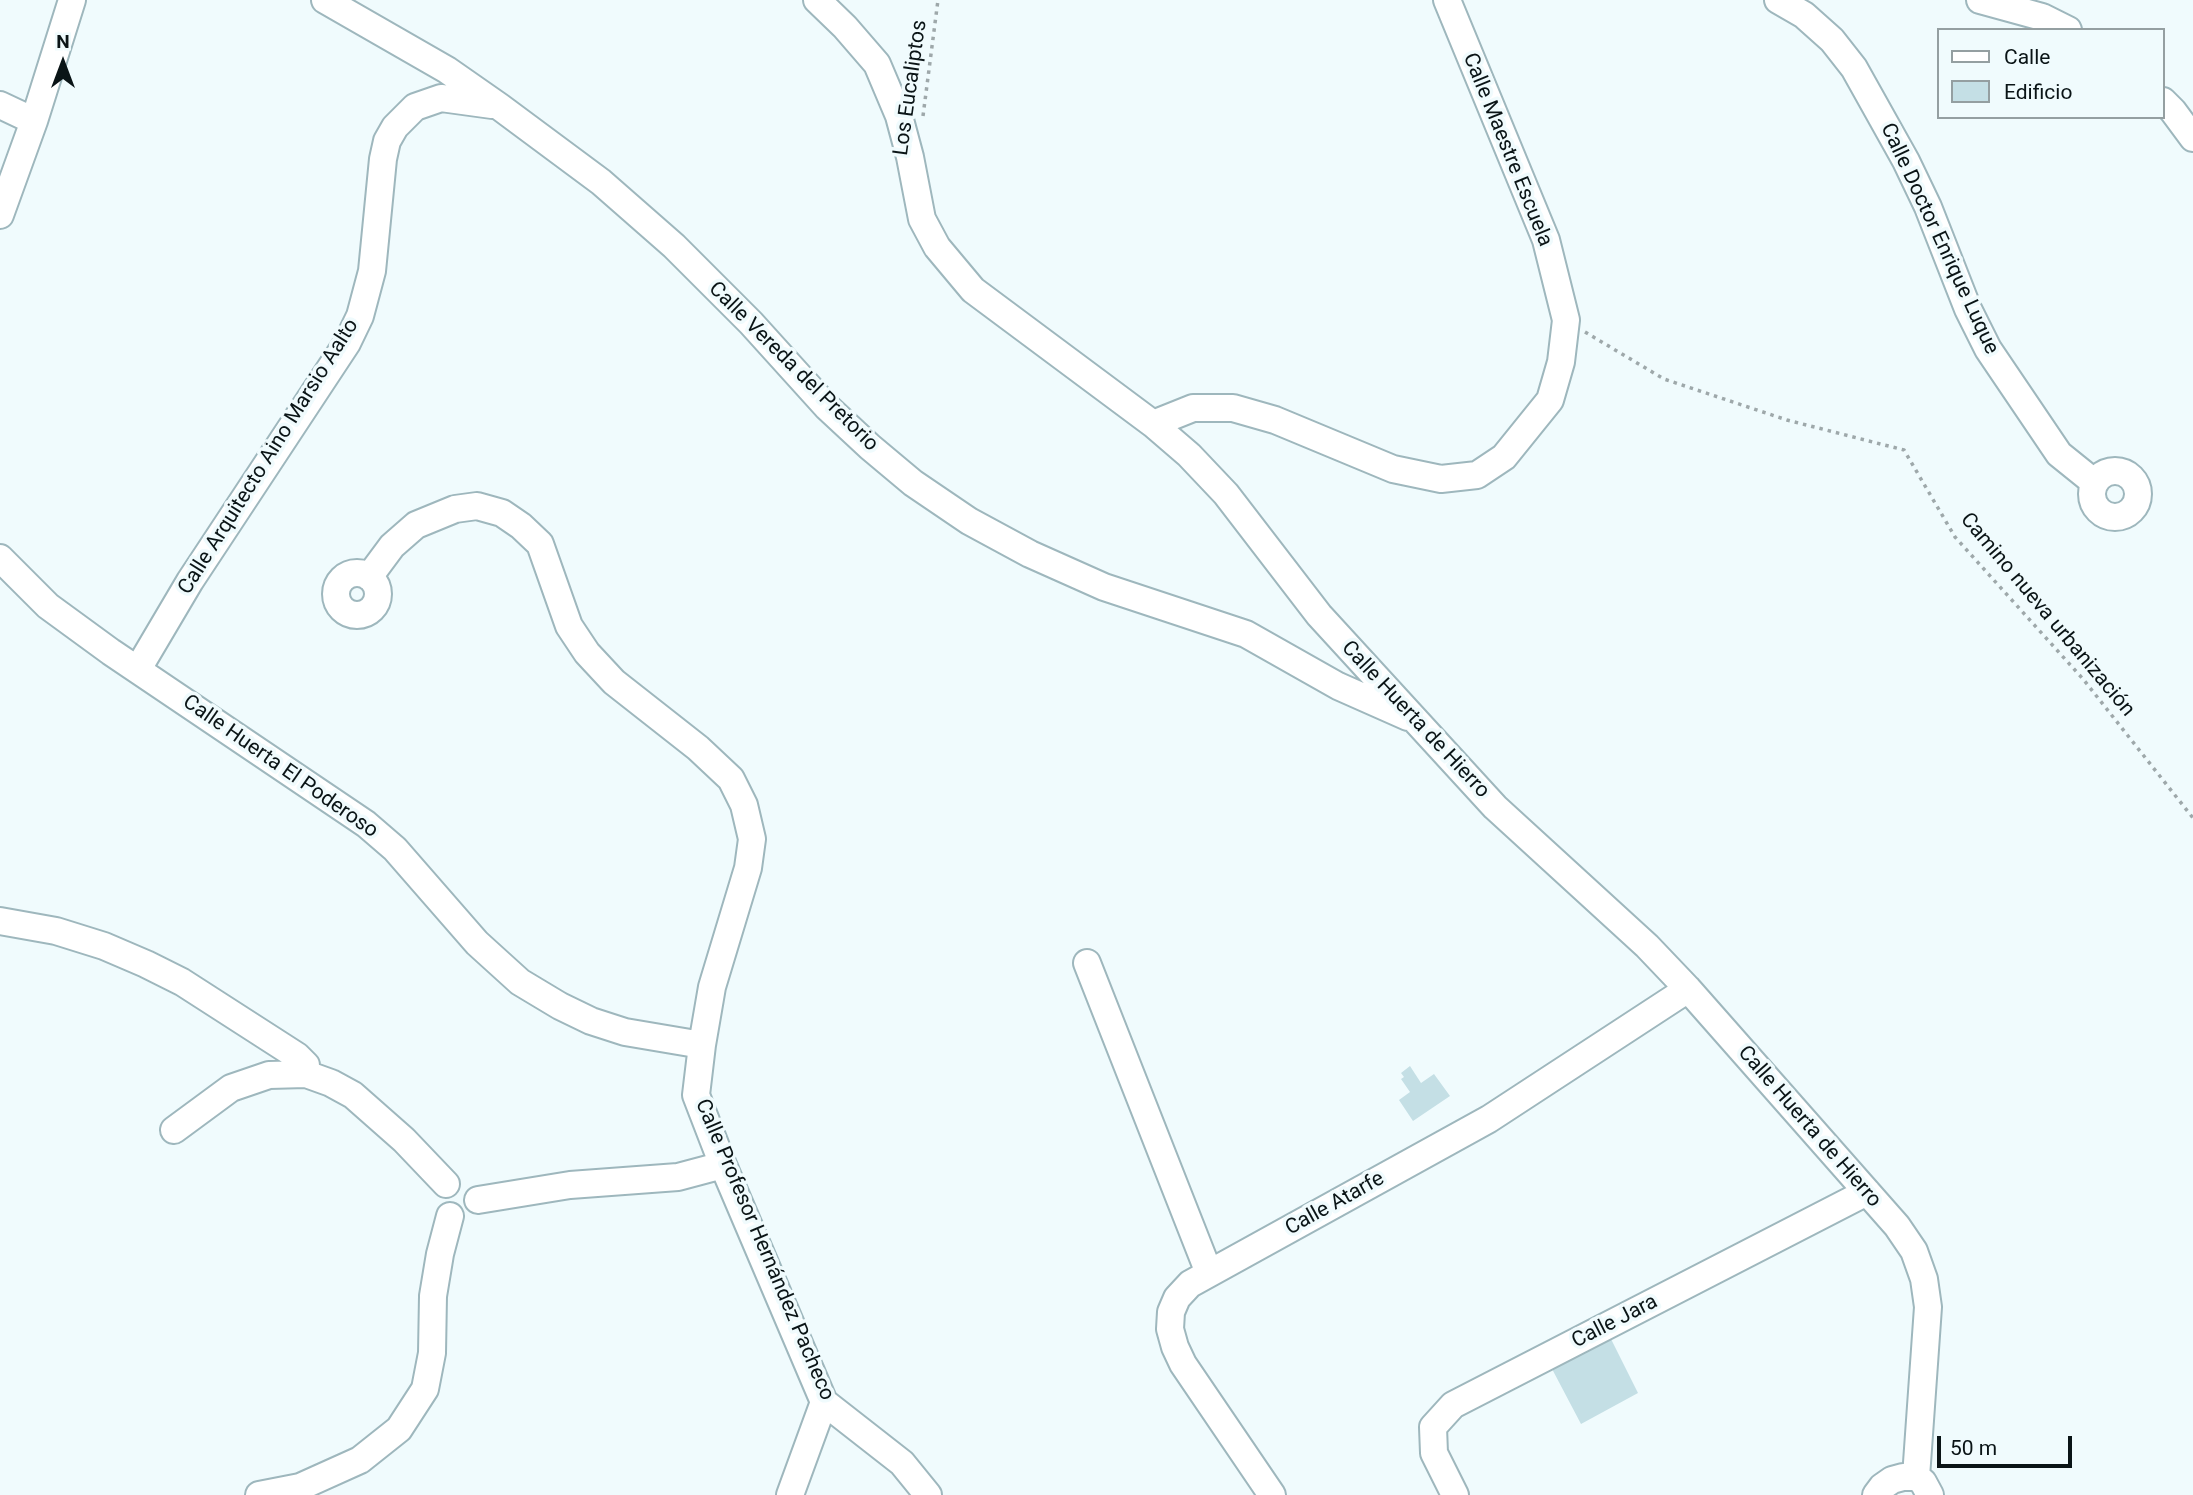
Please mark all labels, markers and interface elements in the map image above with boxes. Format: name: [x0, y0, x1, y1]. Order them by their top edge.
street label: Los Eucaliptos: [889, 19, 933, 157]
north arrow: [28, 28, 98, 98]
legend: [1938, 28, 2165, 119]
text: N: [56, 30, 70, 53]
text: Calle: [2004, 45, 2050, 69]
street label: Calle Maestre Escuela: [1457, 50, 1557, 250]
text: Edificio: [2004, 80, 2072, 104]
street label: Calle Doctor Enrique Luque: [1874, 119, 2004, 359]
street label: Calle Vereda del Pretorio: [703, 277, 883, 457]
street label: Calle Arquitecto Aino Marsio Aalto: [173, 315, 365, 599]
street label: Camino nueva urbanización: [1954, 508, 2140, 722]
street label: Calle Huerta de Hierro: [1336, 636, 1494, 804]
street label: Calle Huerta El Poderoso: [178, 690, 382, 844]
street label: Calle Huerta de Hierro: [1732, 1041, 1886, 1213]
street label: Calle Profesor Hernández Pacheco: [689, 1096, 839, 1404]
street label: Calle Atarfe: [1281, 1167, 1389, 1241]
street label: Calle Jara: [1568, 1290, 1662, 1354]
scale bar: [1941, 1422, 2076, 1466]
text: 50 m: [1950, 1436, 1997, 1460]

